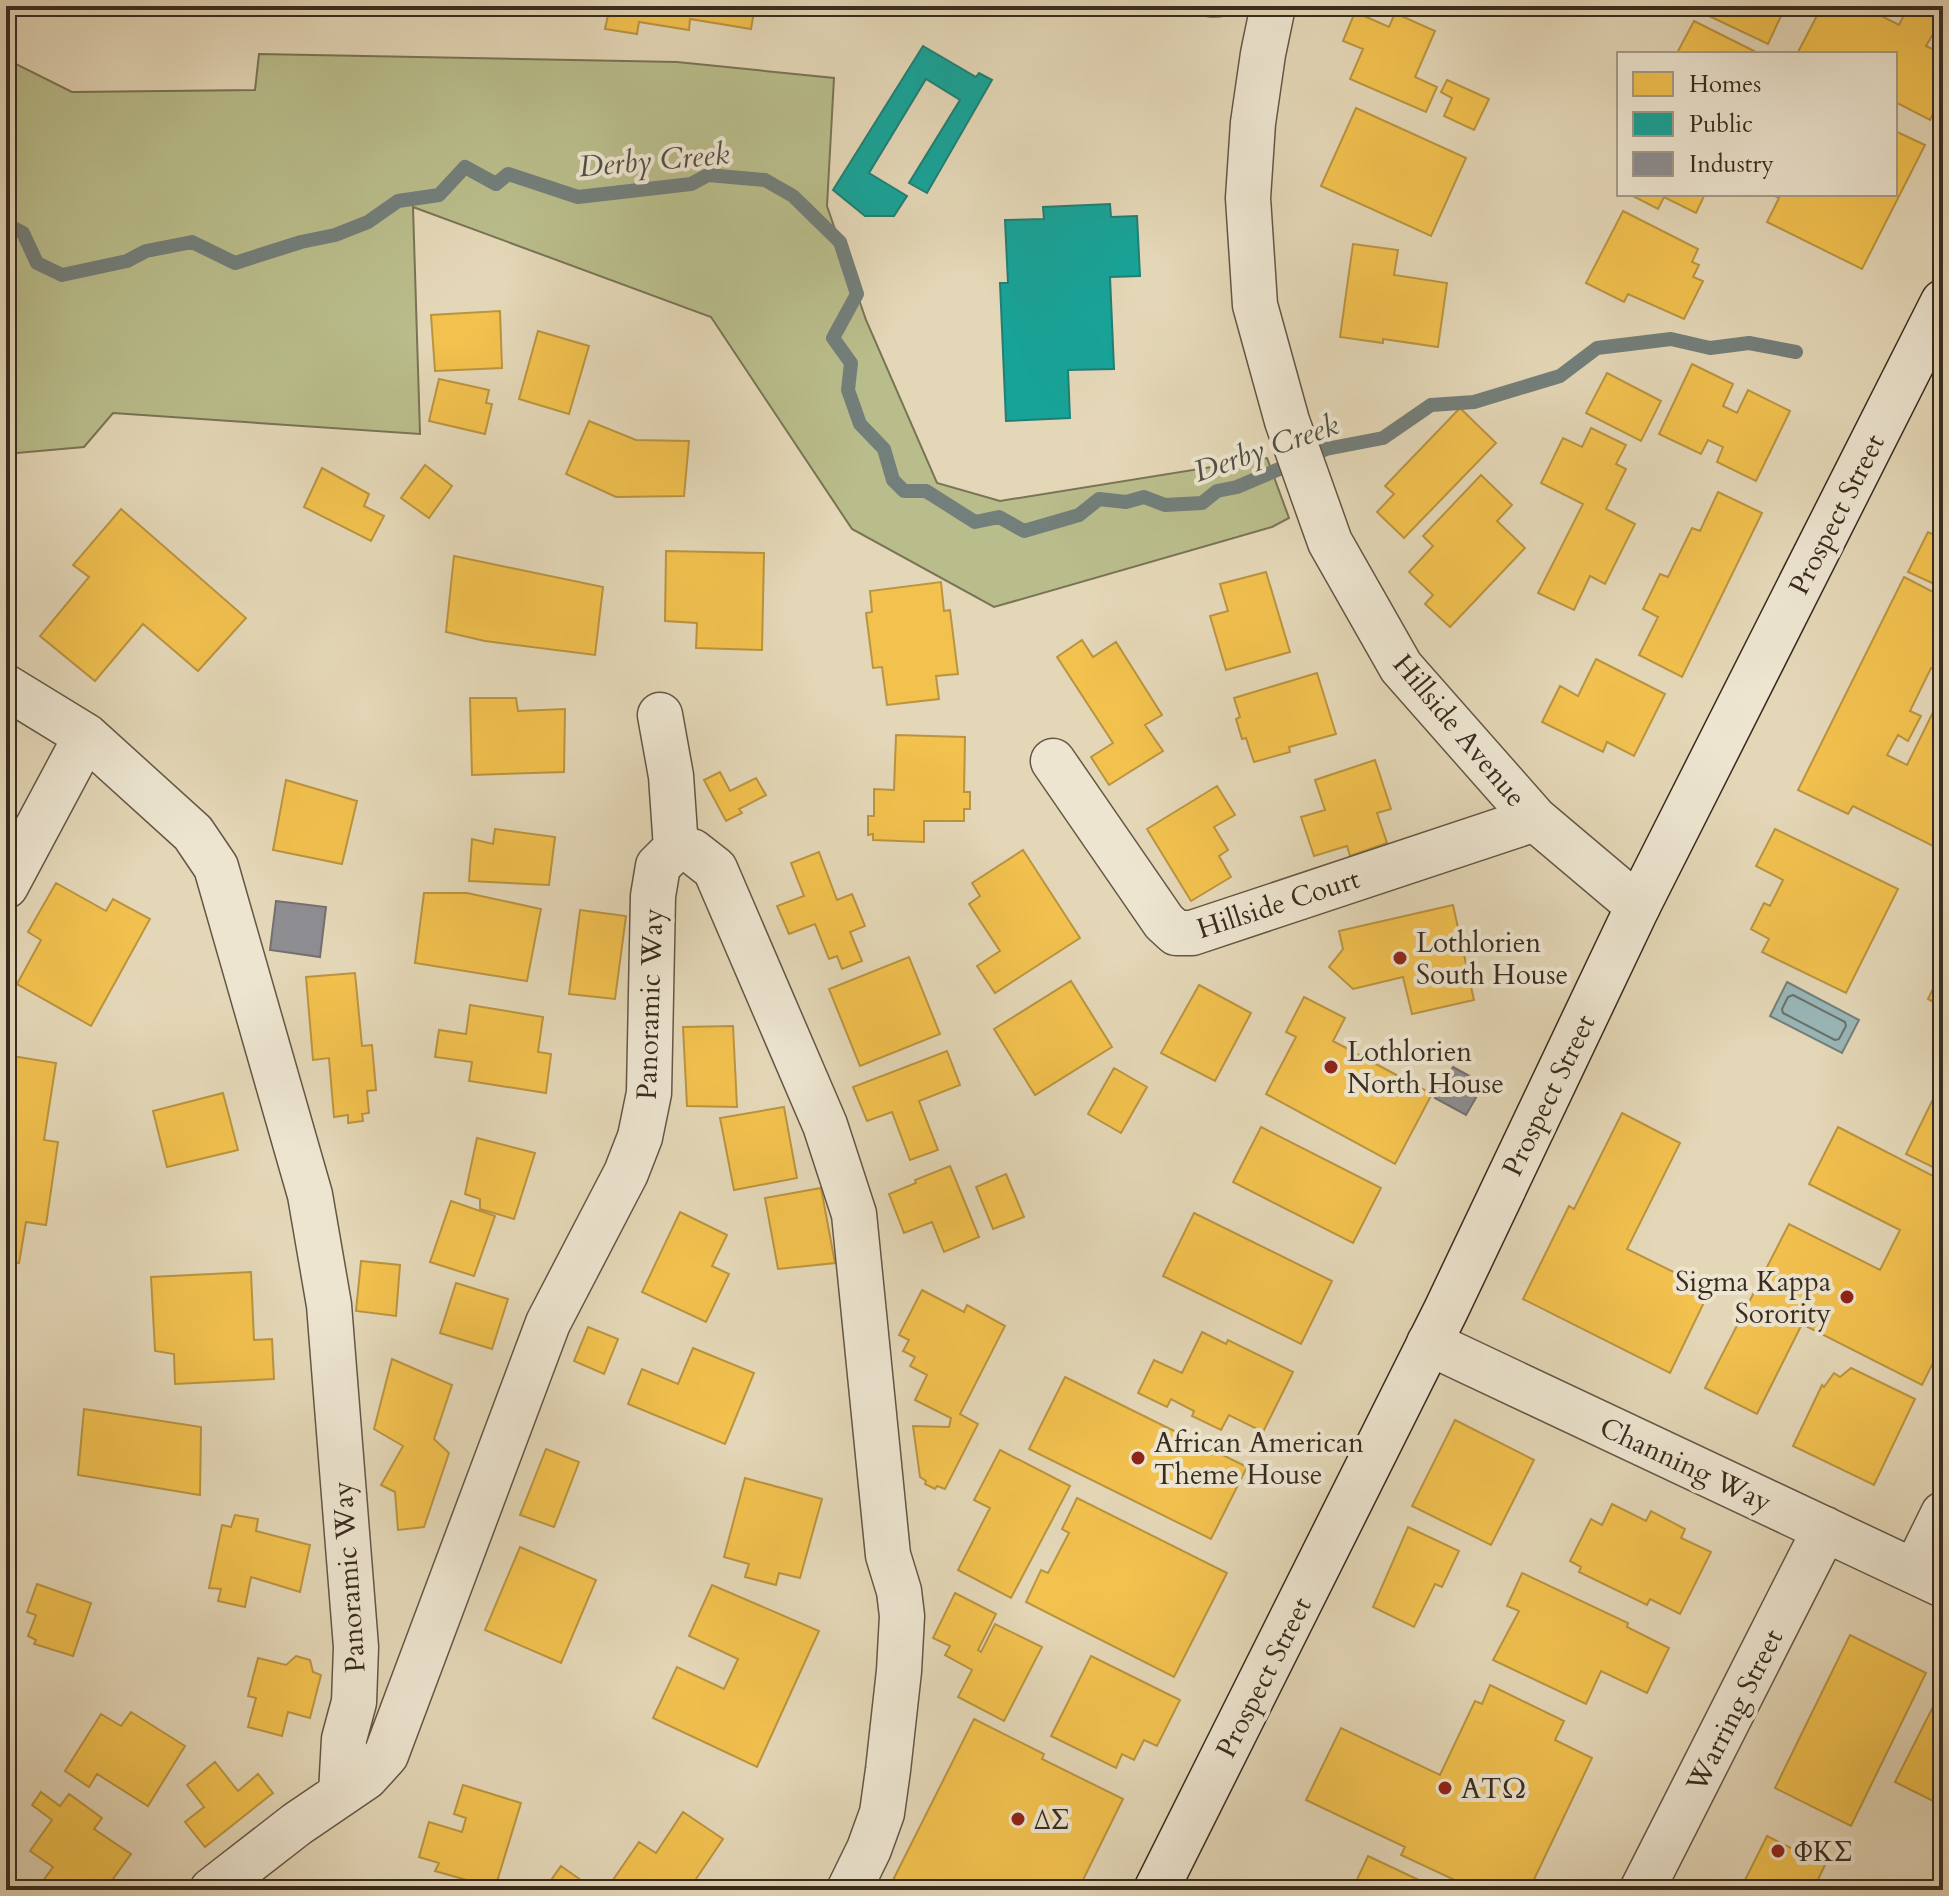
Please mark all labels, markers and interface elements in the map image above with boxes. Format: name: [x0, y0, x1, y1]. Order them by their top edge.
legend: [1617, 52, 1897, 196]
text: Homes: [1689, 68, 1761, 101]
text: Public: [1689, 108, 1753, 141]
water label: Derby Creek: [577, 133, 731, 187]
text: Industry: [1689, 148, 1774, 181]
water label: Derby Creek: [1188, 405, 1344, 492]
street label: Prospect Street: [1780, 428, 1894, 601]
street label: Hillside Avenue: [1384, 646, 1534, 815]
street label: Hillside Court: [1192, 860, 1365, 948]
street label: Panoramic Way: [628, 907, 672, 1100]
place label: Lothlorien South House: [1416, 924, 1568, 994]
marker: Lothlorien South House: [1391, 949, 1409, 967]
street label: Prospect Street: [1493, 1008, 1604, 1183]
place label: Lothlorien North House: [1347, 1033, 1504, 1103]
marker: Lothlorien North House: [1322, 1058, 1340, 1076]
place label: Sigma Kappa Sorority: [1675, 1263, 1831, 1333]
marker: Sigma Kappa Sorority: [1838, 1288, 1856, 1306]
street label: Channing Way: [1593, 1408, 1778, 1521]
place label: African American Theme House: [1154, 1424, 1364, 1494]
marker: African American Theme House: [1129, 1449, 1147, 1467]
street label: Panoramic Way: [323, 1480, 375, 1674]
street label: Prospect Street: [1207, 1591, 1321, 1764]
street label: Warring Street: [1677, 1622, 1792, 1799]
place label: ΑΤΩ: [1461, 1770, 1527, 1808]
marker: ΑΤΩ: [1436, 1779, 1454, 1797]
place label: ΔΣ: [1034, 1801, 1070, 1839]
marker: ΔΣ: [1009, 1810, 1027, 1828]
place label: ΦΚΣ: [1794, 1833, 1853, 1871]
marker: ΦΚΣ: [1769, 1842, 1787, 1860]

